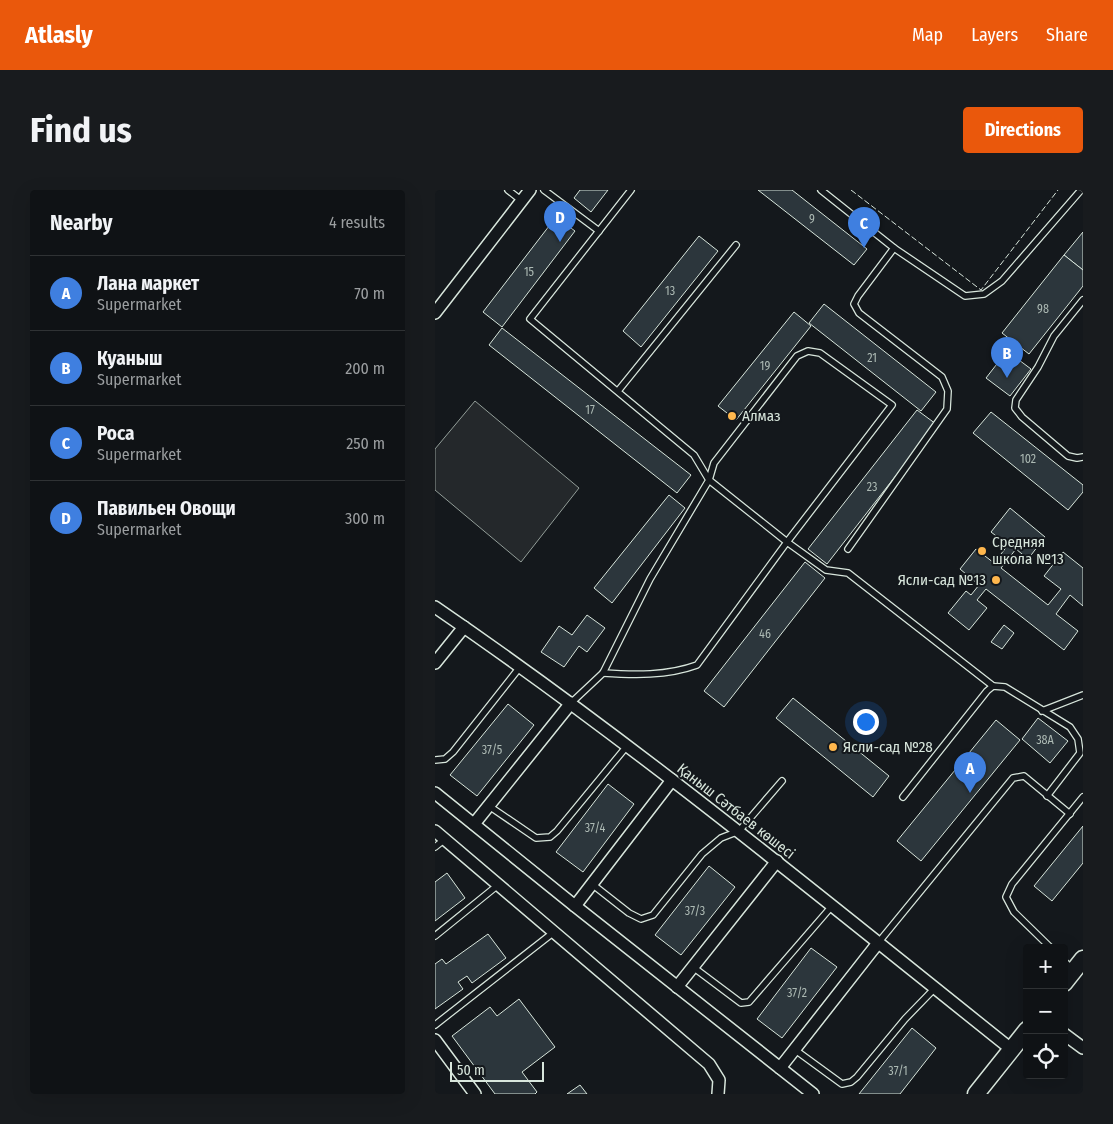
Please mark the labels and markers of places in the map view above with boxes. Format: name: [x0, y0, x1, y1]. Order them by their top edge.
pin: D: [544, 201, 576, 242]
pin: C: [848, 207, 880, 248]
pin: B: [991, 337, 1023, 378]
place label: Алмаз: [742, 407, 781, 425]
marker: Алмаз: [726, 410, 738, 422]
place label: Средняя школа №13: [992, 533, 1064, 568]
marker: Средняя школа №13: [976, 545, 988, 557]
place label: Ясли-сад №13: [898, 571, 986, 589]
marker: Ясли-сад №13: [990, 574, 1002, 586]
place label: Ясли-сад №28: [843, 738, 933, 756]
marker: Ясли-сад №28: [827, 741, 839, 753]
pin: A: [954, 752, 986, 793]

